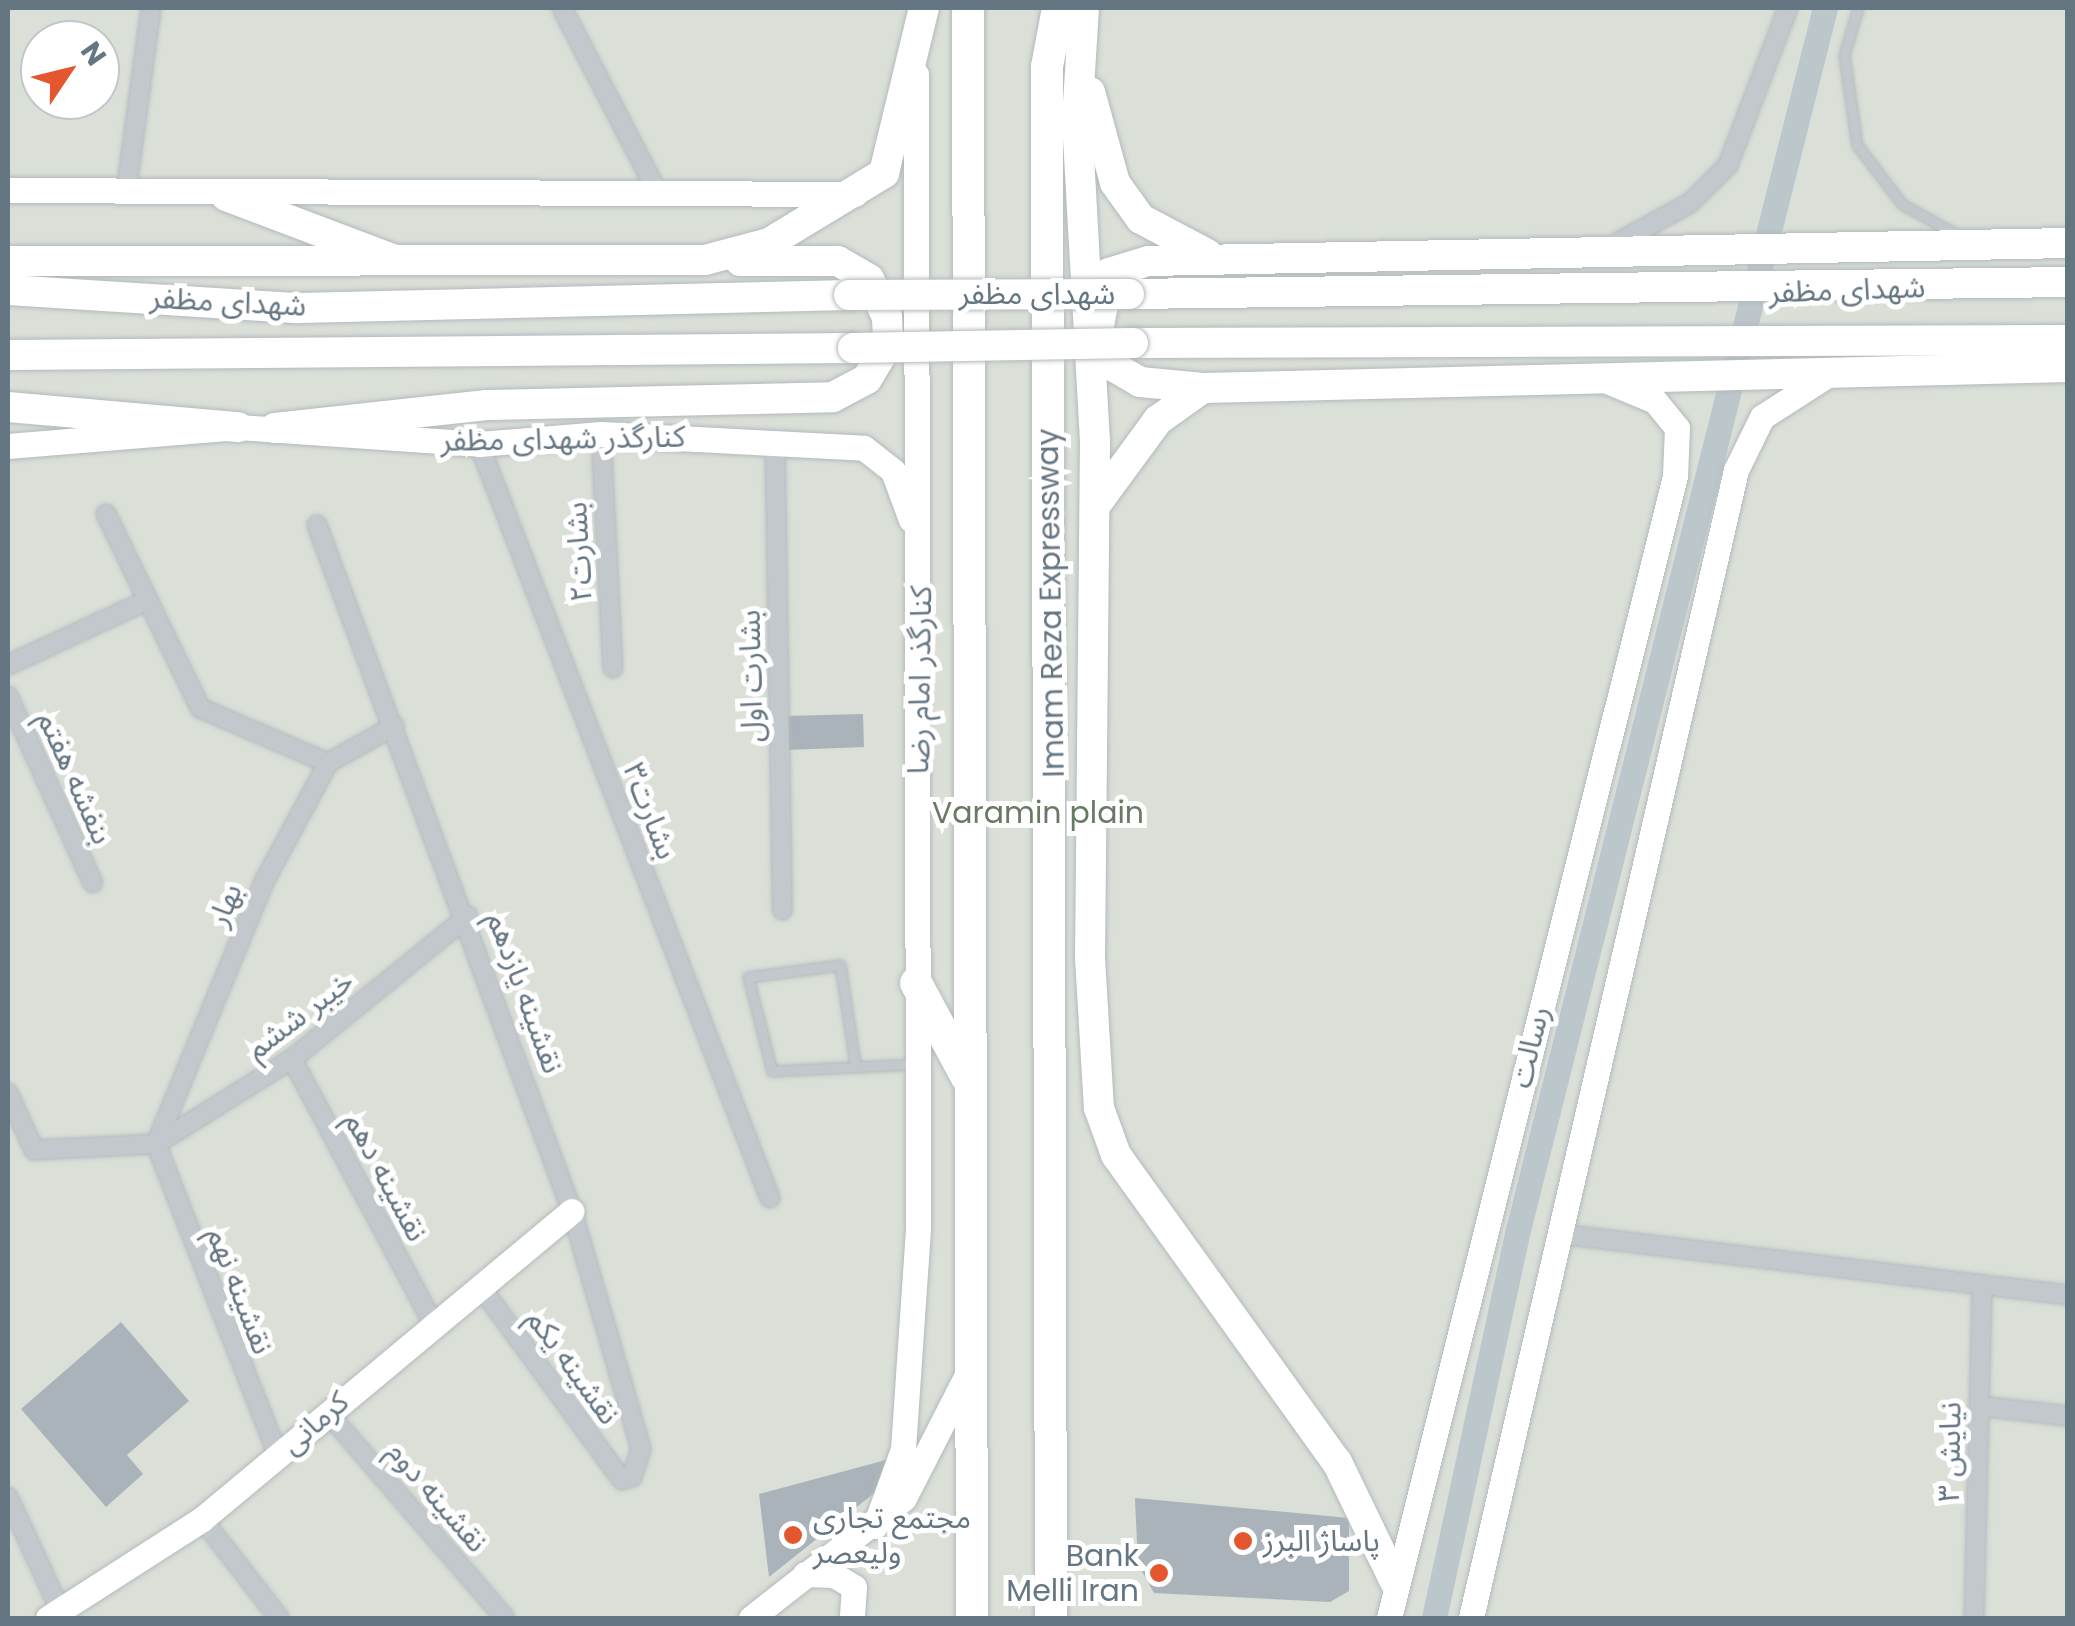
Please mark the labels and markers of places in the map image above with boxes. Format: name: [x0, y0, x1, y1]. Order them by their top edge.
place label: مجتمع تجاری ولیعصر: [813, 1500, 971, 1570]
place label: پاساژ البرز: [1263, 1523, 1380, 1559]
marker: مجتمع تجاری ولیعصر: [782, 1524, 804, 1546]
marker: پاساژ البرز: [1232, 1530, 1254, 1552]
place label: Bank Melli Iran: [1006, 1538, 1139, 1608]
marker: Bank Melli Iran: [1148, 1562, 1170, 1584]

